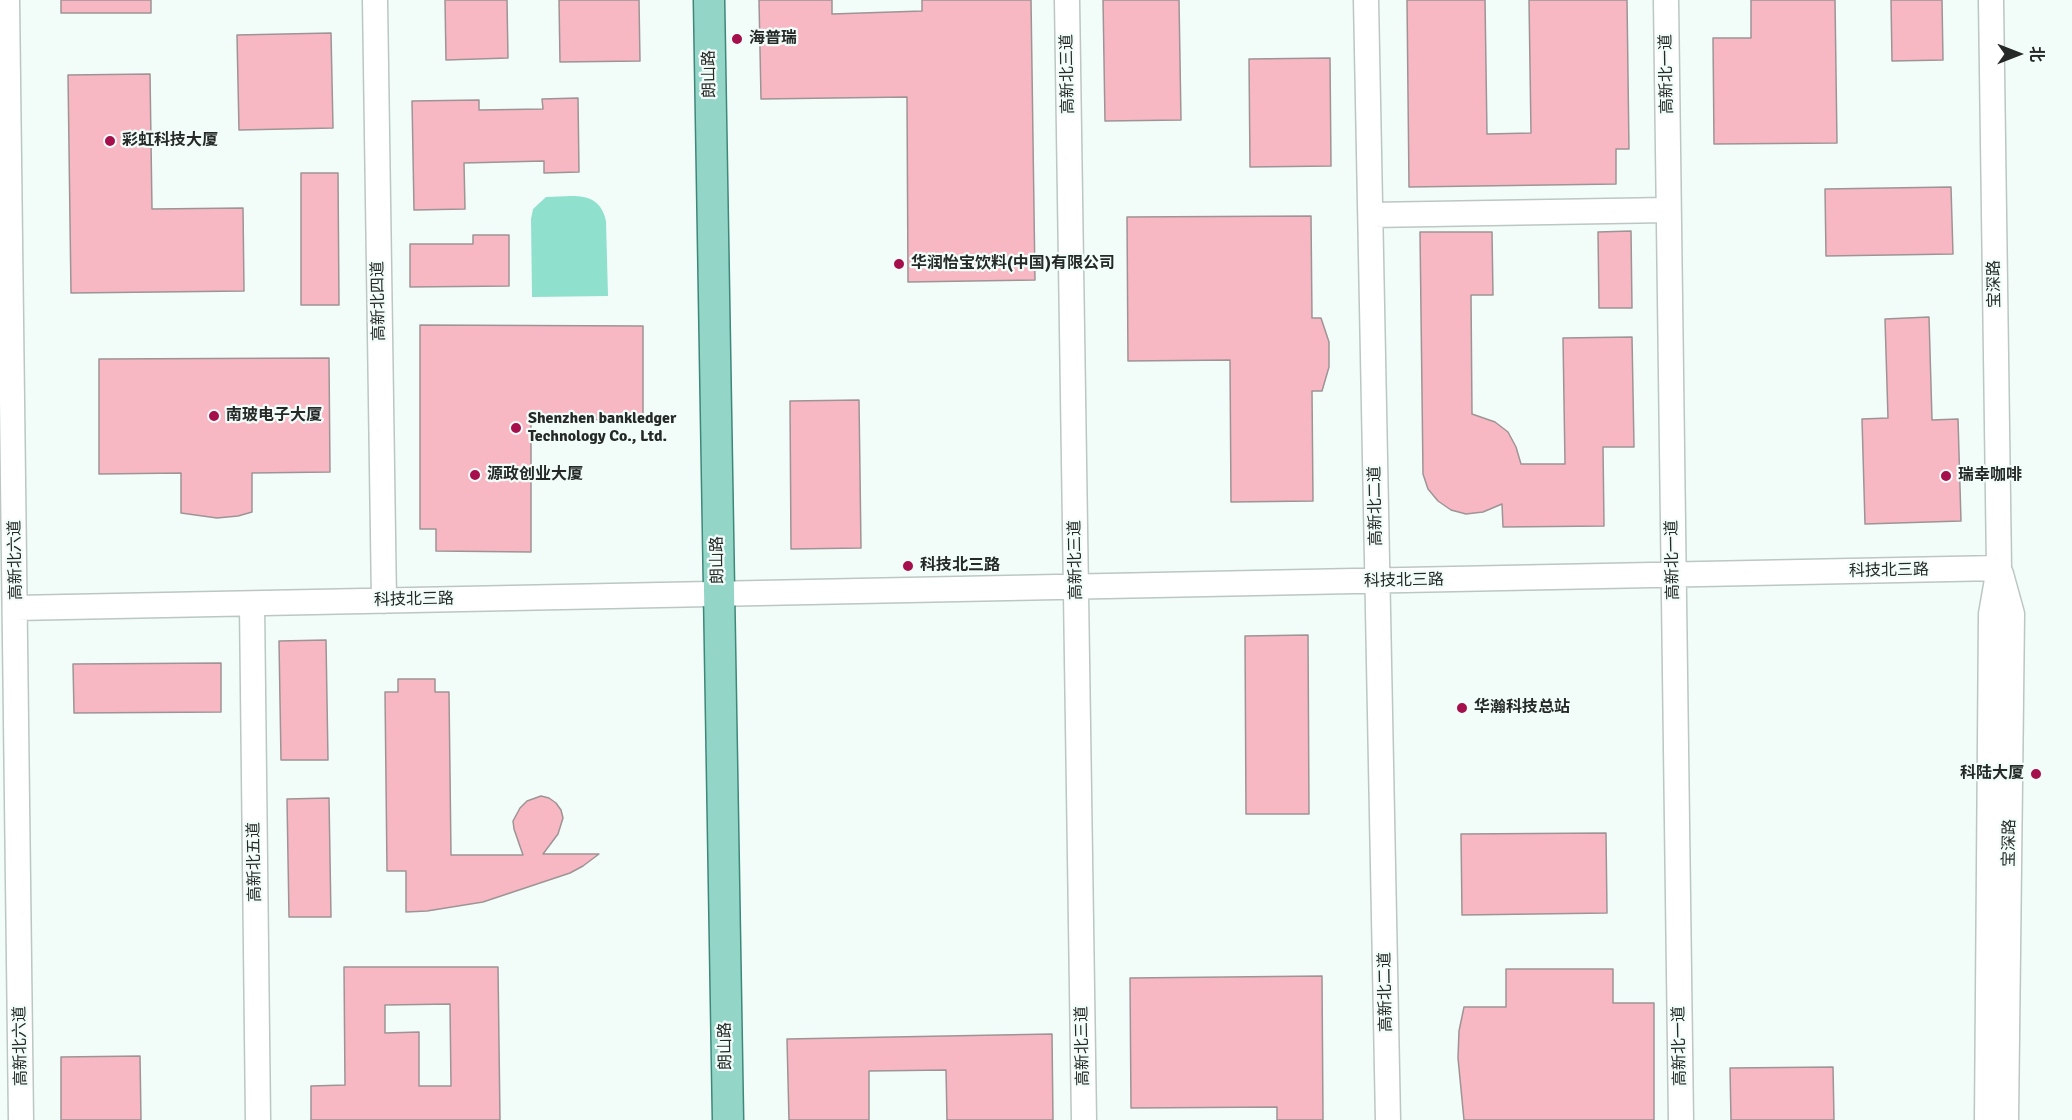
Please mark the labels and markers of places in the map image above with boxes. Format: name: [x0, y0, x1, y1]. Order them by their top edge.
place label: 海普瑞: [749, 29, 797, 49]
marker: 海普瑞: [730, 32, 744, 46]
place label: 彩虹科技大厦: [122, 131, 218, 151]
marker: 彩虹科技大厦: [103, 134, 117, 148]
place label: 华润怡宝饮料(中国)有限公司: [911, 254, 1115, 274]
marker: 华润怡宝饮料(中国)有限公司: [892, 257, 906, 271]
place label: 南玻电子大厦: [226, 406, 322, 426]
marker: 南玻电子大厦: [207, 409, 221, 423]
place label: Shenzhen bankledger Technology Co., Ltd.: [528, 409, 676, 447]
marker: Shenzhen bankledger Technology Co., Ltd.: [509, 421, 523, 435]
place label: 源政创业大厦: [487, 465, 583, 485]
place label: 瑞幸咖啡: [1958, 466, 2022, 486]
marker: 源政创业大厦: [468, 468, 482, 482]
marker: 瑞幸咖啡: [1939, 469, 1953, 483]
place label: 科技北三路: [920, 556, 1000, 576]
marker: 科技北三路: [901, 559, 915, 573]
place label: 华瀚科技总站: [1474, 698, 1570, 718]
marker: 华瀚科技总站: [1455, 701, 1469, 715]
place label: 科陆大厦: [1960, 764, 2024, 784]
marker: 科陆大厦: [2029, 767, 2043, 781]

